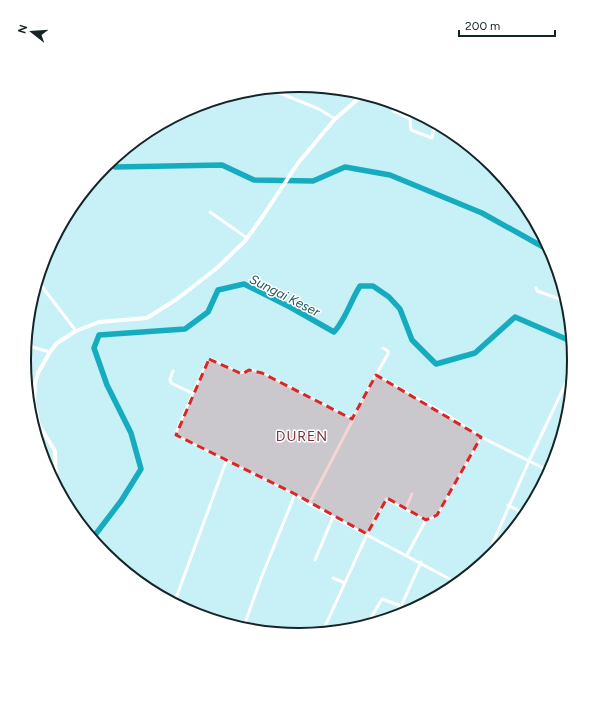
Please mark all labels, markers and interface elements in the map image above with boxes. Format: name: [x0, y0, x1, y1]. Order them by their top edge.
north arrow: [12, 12, 52, 52]
scale bar: [459, 12, 555, 38]
text: 200 m: [465, 19, 500, 33]
text: N: [15, 23, 30, 35]
water label: Sungai Keser: [247, 271, 323, 320]
district label: DUREN: [276, 428, 328, 445]

